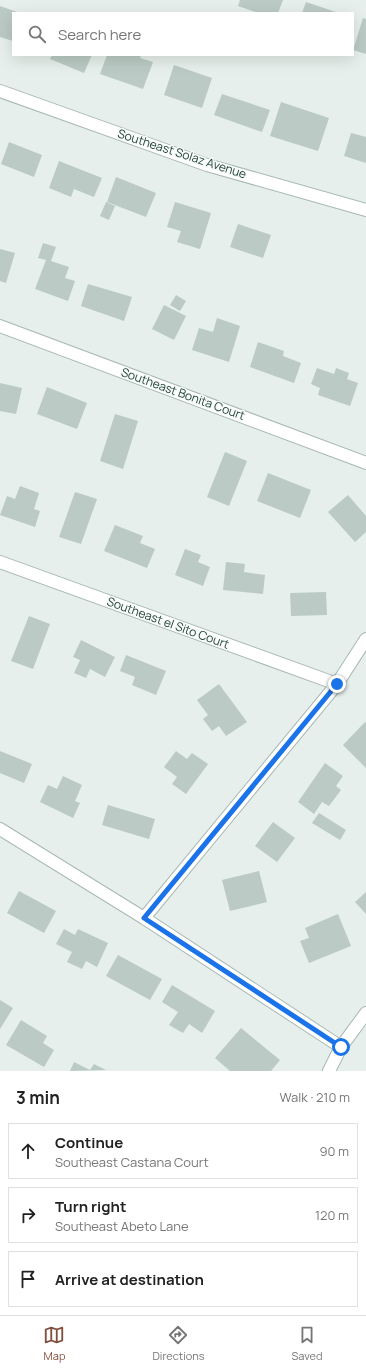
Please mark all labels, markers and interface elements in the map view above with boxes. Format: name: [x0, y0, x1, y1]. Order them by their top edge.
search box: [12, 12, 354, 56]
icon: search: [26, 23, 48, 45]
text: Search here: [58, 24, 141, 45]
street label: Southeast Solaz Avenue: [116, 125, 249, 182]
street label: Southeast Bonita Court: [119, 363, 248, 424]
street label: Southeast el Sito Court: [105, 592, 232, 653]
route end: [328, 675, 346, 693]
route start: [332, 1038, 350, 1056]
text: 3 min: [16, 1086, 60, 1109]
text: Walk · 210 m: [280, 1088, 350, 1106]
text: Continue: [55, 1132, 123, 1153]
icon: ahead: [17, 1140, 39, 1162]
text: 90 m: [319, 1142, 349, 1160]
text: Southeast Castana Court: [55, 1153, 209, 1171]
text: Turn right: [55, 1196, 126, 1217]
icon: right: [17, 1204, 39, 1226]
text: 120 m: [315, 1206, 349, 1224]
text: Southeast Abeto Lane: [55, 1217, 189, 1235]
icon: arrive: [17, 1268, 39, 1290]
text: Arrive at destination: [55, 1269, 204, 1290]
tab: Map: [43, 1324, 65, 1363]
tab: Directions: [152, 1324, 205, 1363]
tab: Saved: [292, 1324, 323, 1363]

